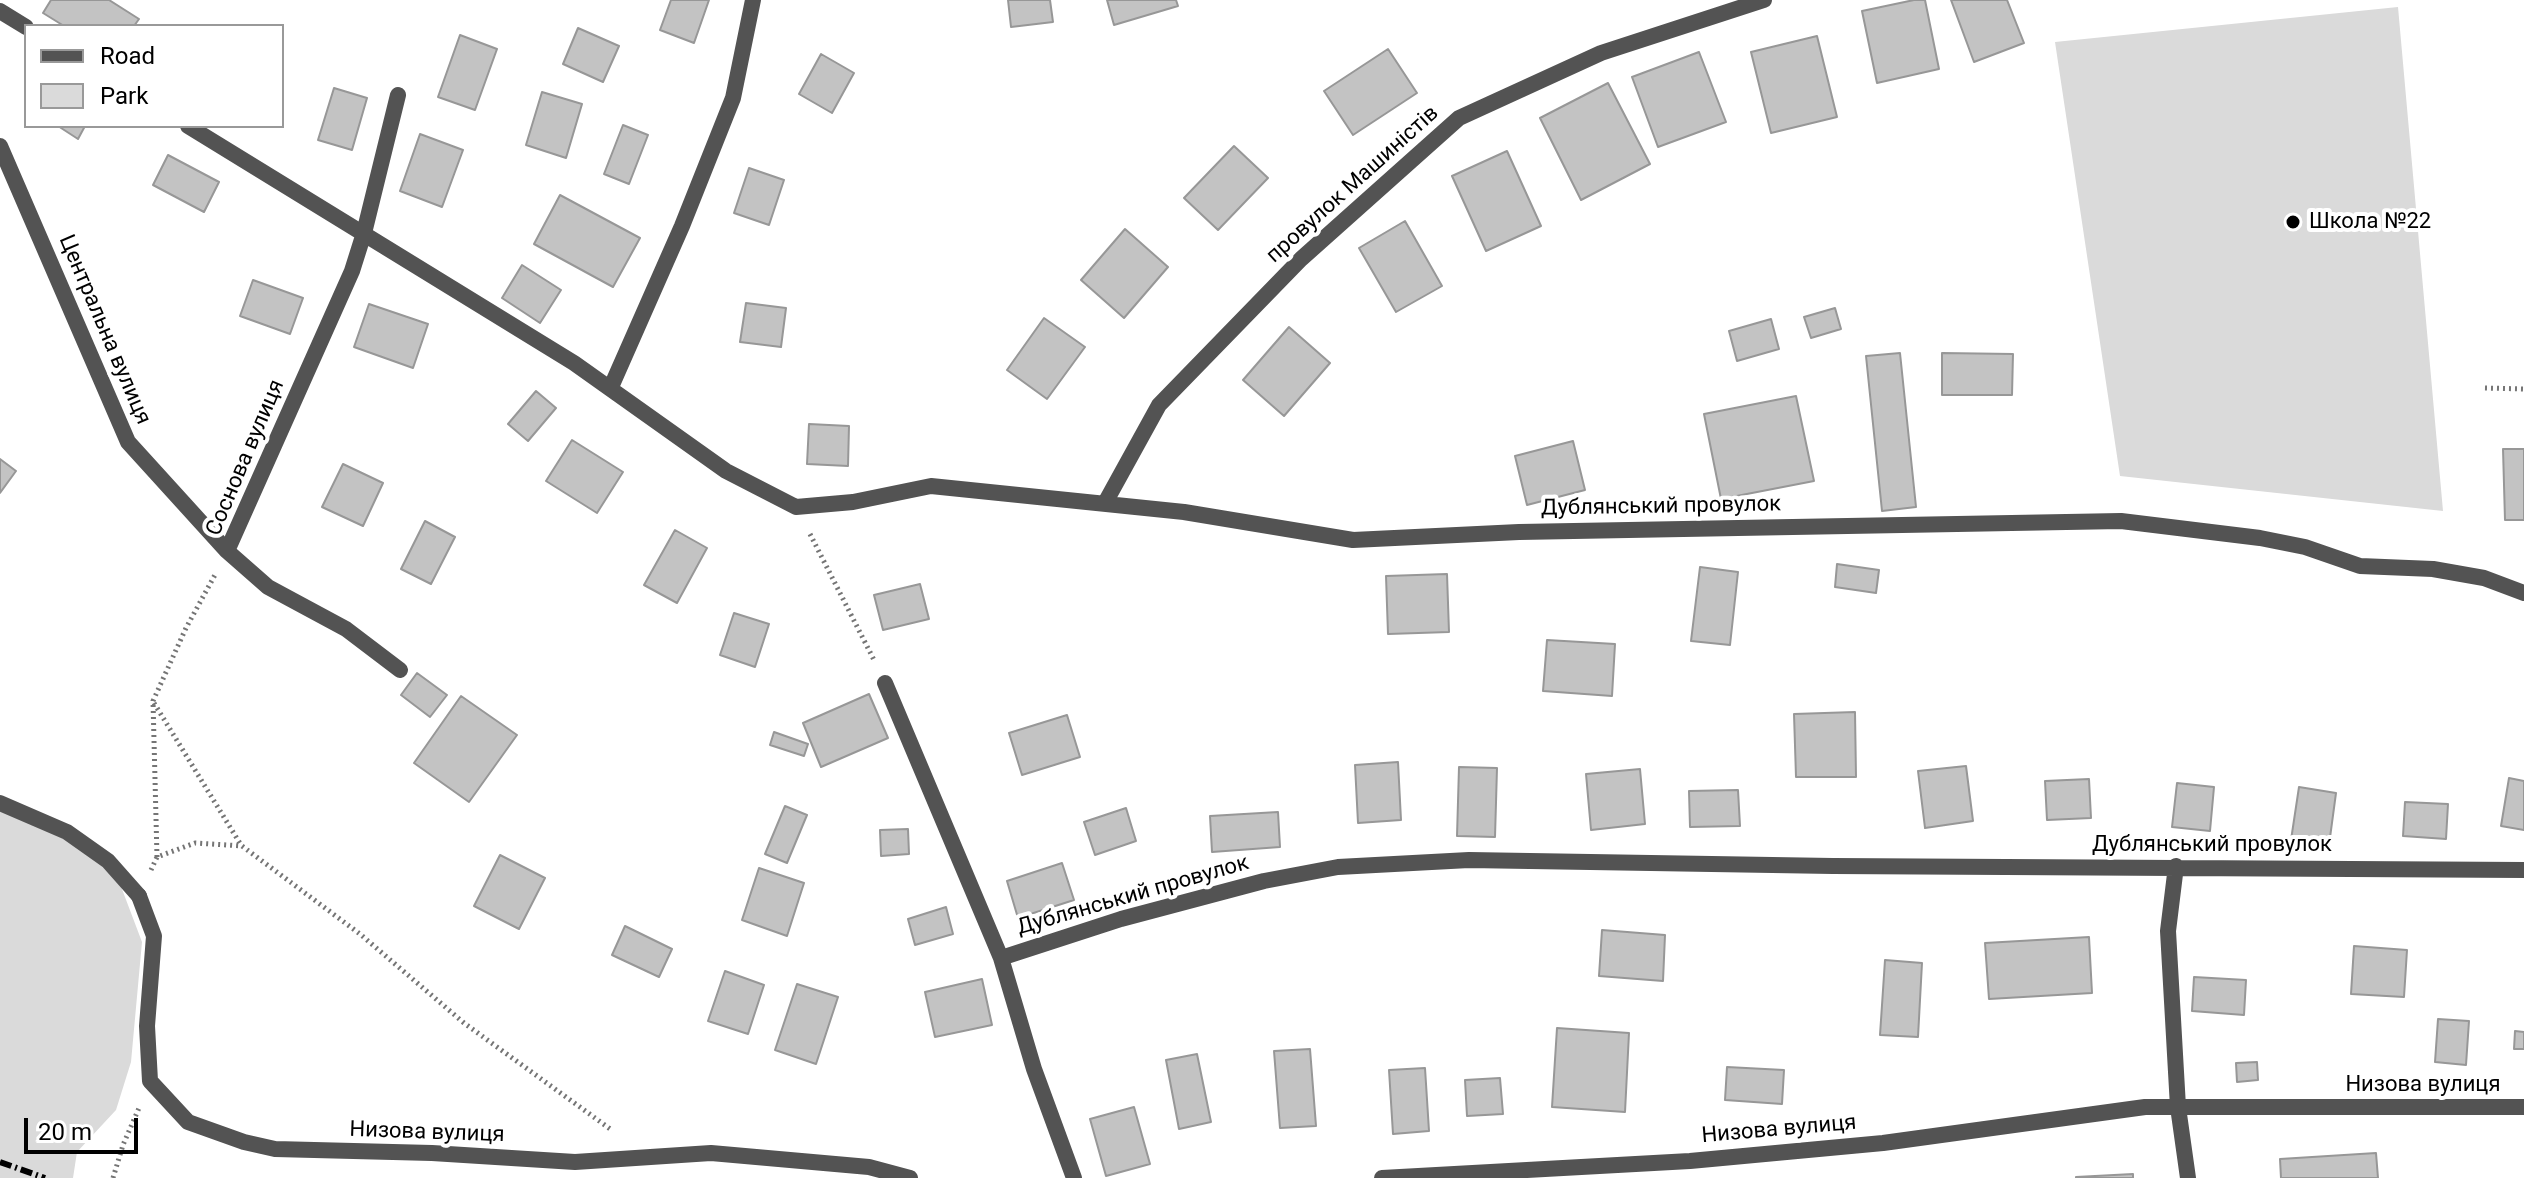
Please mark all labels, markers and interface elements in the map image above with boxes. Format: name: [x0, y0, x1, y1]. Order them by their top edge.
legend: [24, 24, 284, 128]
text: Road: [100, 42, 155, 70]
text: Park: [100, 82, 148, 110]
street label: провулок Машиністів: [1262, 101, 1444, 269]
place label: Школа №22: [2309, 209, 2431, 235]
marker: Школа №22: [2284, 213, 2302, 231]
street label: Центральна вулиця: [52, 231, 156, 429]
street label: Соснова вулиця: [201, 376, 291, 540]
street label: Дублянський провулок: [1541, 492, 1781, 522]
street label: Дублянський провулок: [2092, 832, 2332, 858]
street label: Дублянський провулок: [1014, 850, 1252, 942]
street label: Низова вулиця: [2345, 1072, 2501, 1098]
scale bar: [28, 1102, 142, 1152]
street label: Низова вулиця: [1701, 1110, 1857, 1150]
street label: Низова вулиця: [349, 1117, 505, 1149]
text: 20 m: [38, 1118, 92, 1146]

